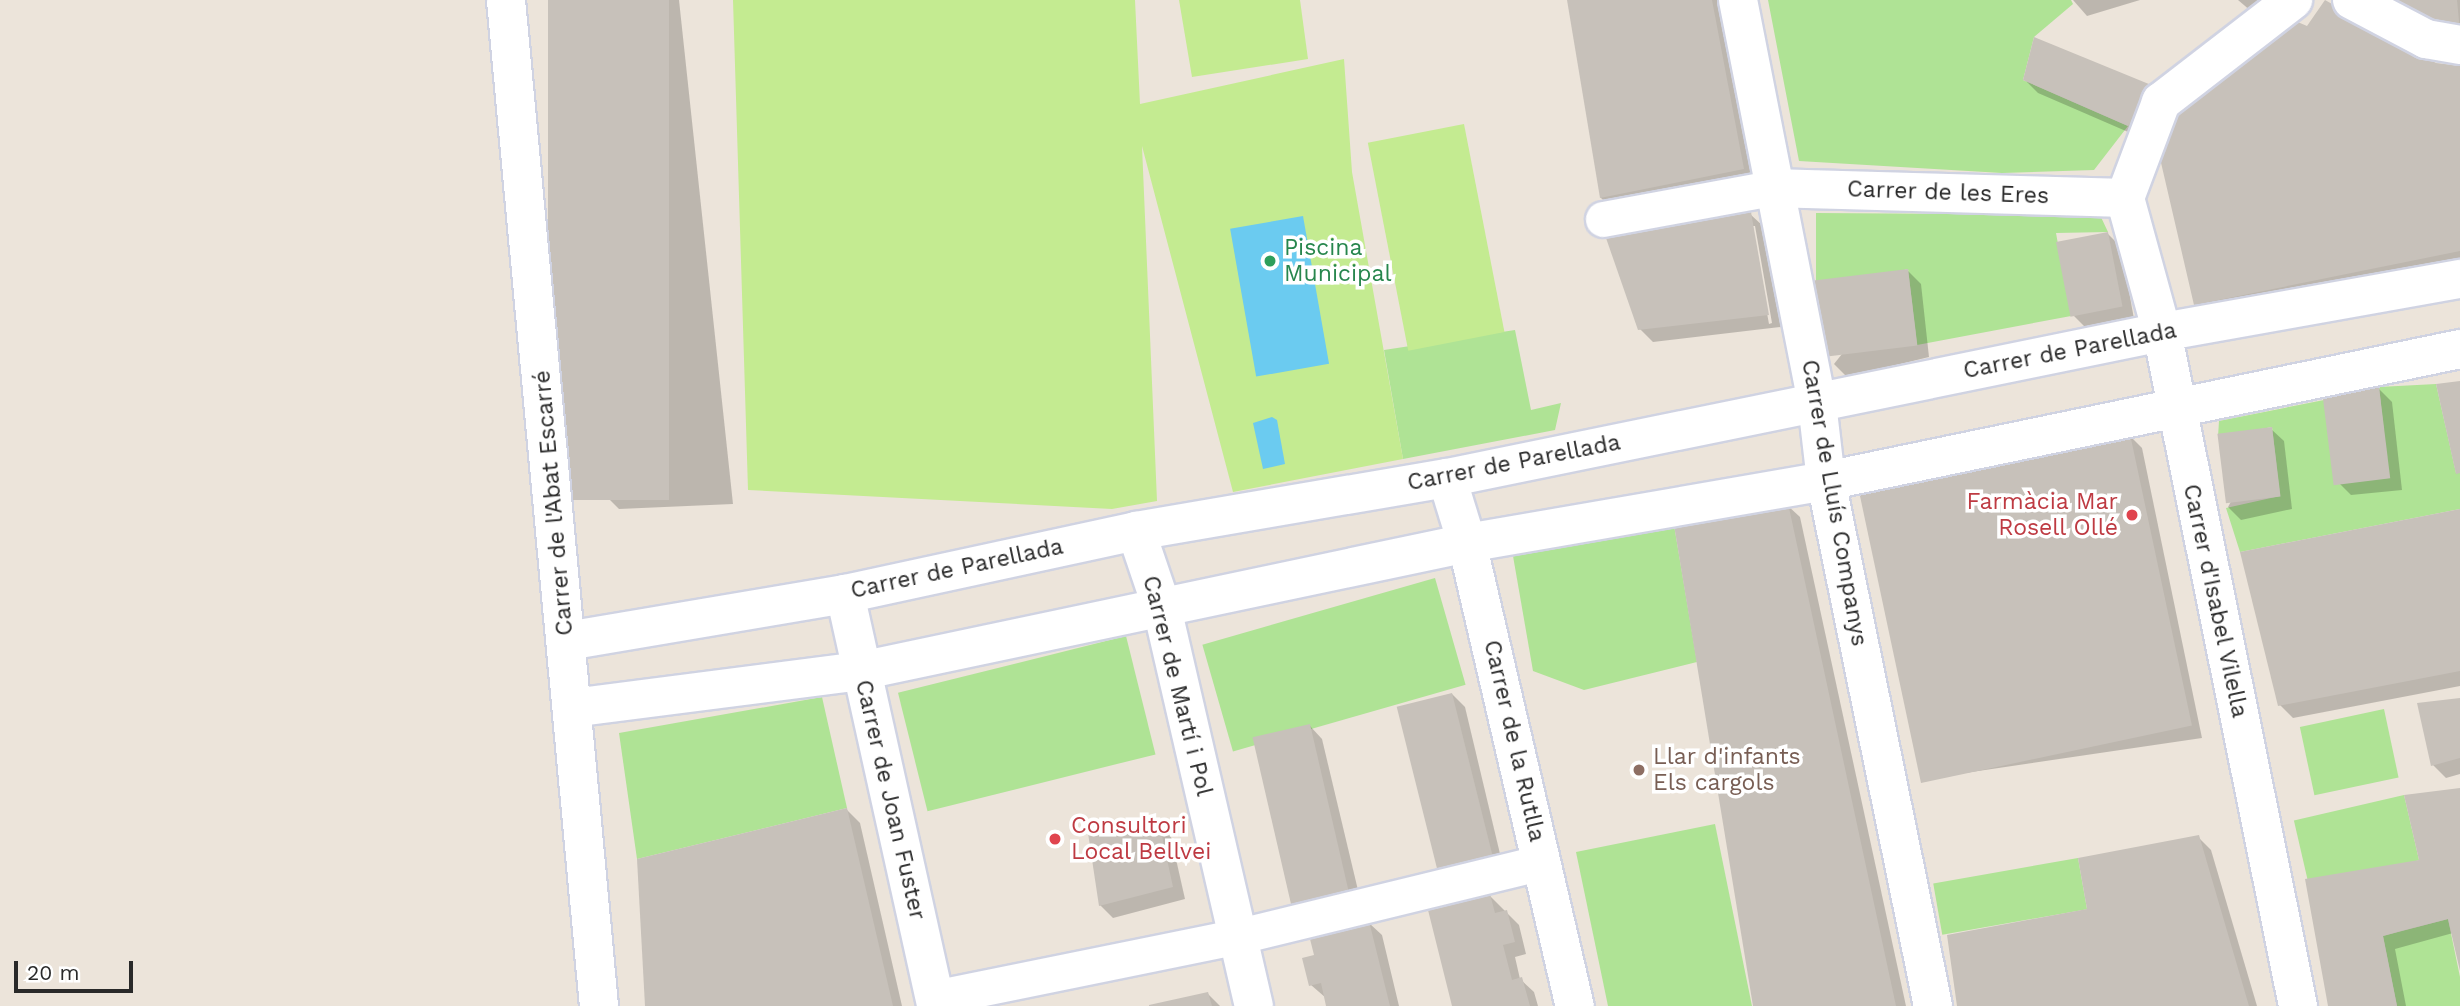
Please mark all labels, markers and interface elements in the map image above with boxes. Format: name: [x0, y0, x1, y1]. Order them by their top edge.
street label: Carrer de les Eres: [1846, 176, 2050, 210]
place label: Piscina Municipal: [1284, 234, 1391, 288]
marker: Piscina Municipal: [1262, 253, 1278, 269]
street label: Carrer de Parellada: [1961, 317, 2179, 385]
street label: Carrer de Lluís Companys: [1795, 357, 1873, 649]
street label: Carrer de l'Abat Escarré: [529, 369, 579, 637]
street label: Carrer de Parellada: [1405, 429, 1623, 497]
street label: Carrer d'Isabel Vilella: [2177, 481, 2253, 721]
place label: Farmàcia Mar Rosell Ollé: [1966, 488, 2118, 542]
marker: Farmàcia Mar Rosell Ollé: [2124, 507, 2140, 523]
street label: Carrer de Parellada: [848, 533, 1066, 605]
street label: Carrer de Martí i Pol: [1136, 573, 1218, 799]
street label: Carrer de la Rutlla: [1477, 637, 1551, 845]
street label: Carrer de Joan Fuster: [849, 677, 931, 923]
place label: Llar d'infants Els cargols: [1653, 743, 1801, 797]
marker: Llar d'infants Els cargols: [1631, 762, 1647, 778]
place label: Consultori Local Bellvei: [1071, 812, 1212, 866]
marker: Consultori Local Bellvei: [1045, 829, 1065, 849]
scale bar: [18, 946, 136, 990]
text: 20 m: [27, 960, 79, 985]

